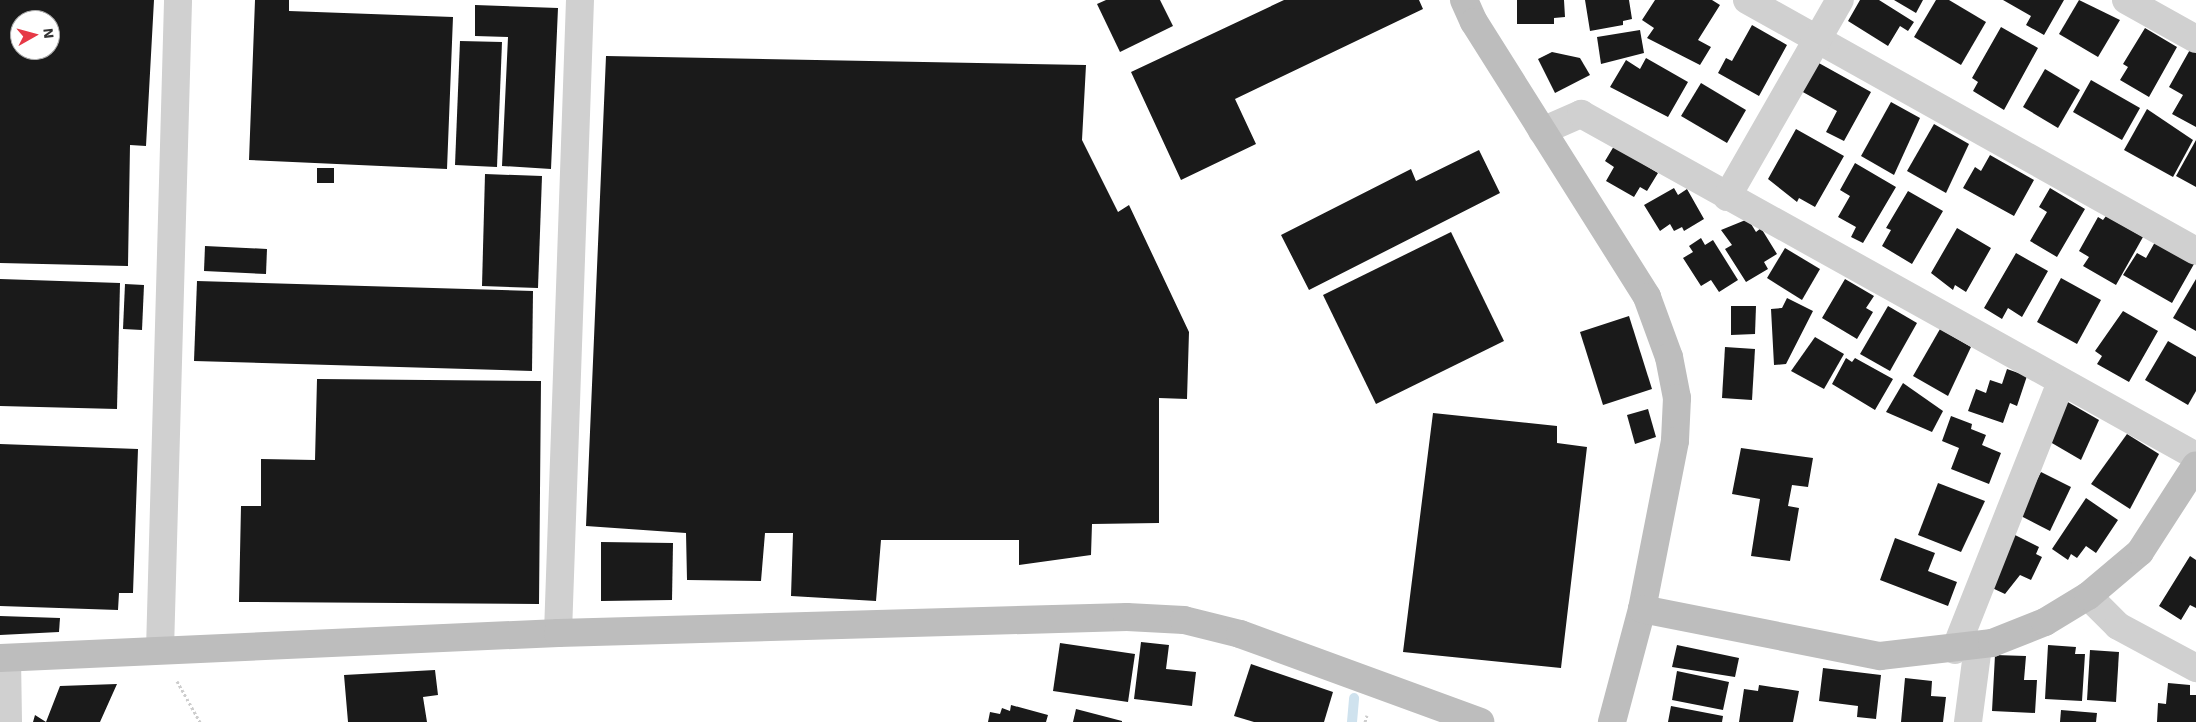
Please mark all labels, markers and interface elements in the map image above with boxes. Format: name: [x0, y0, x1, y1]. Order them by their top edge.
north arrow: [10, 10, 60, 60]
text: N: [40, 27, 57, 39]

